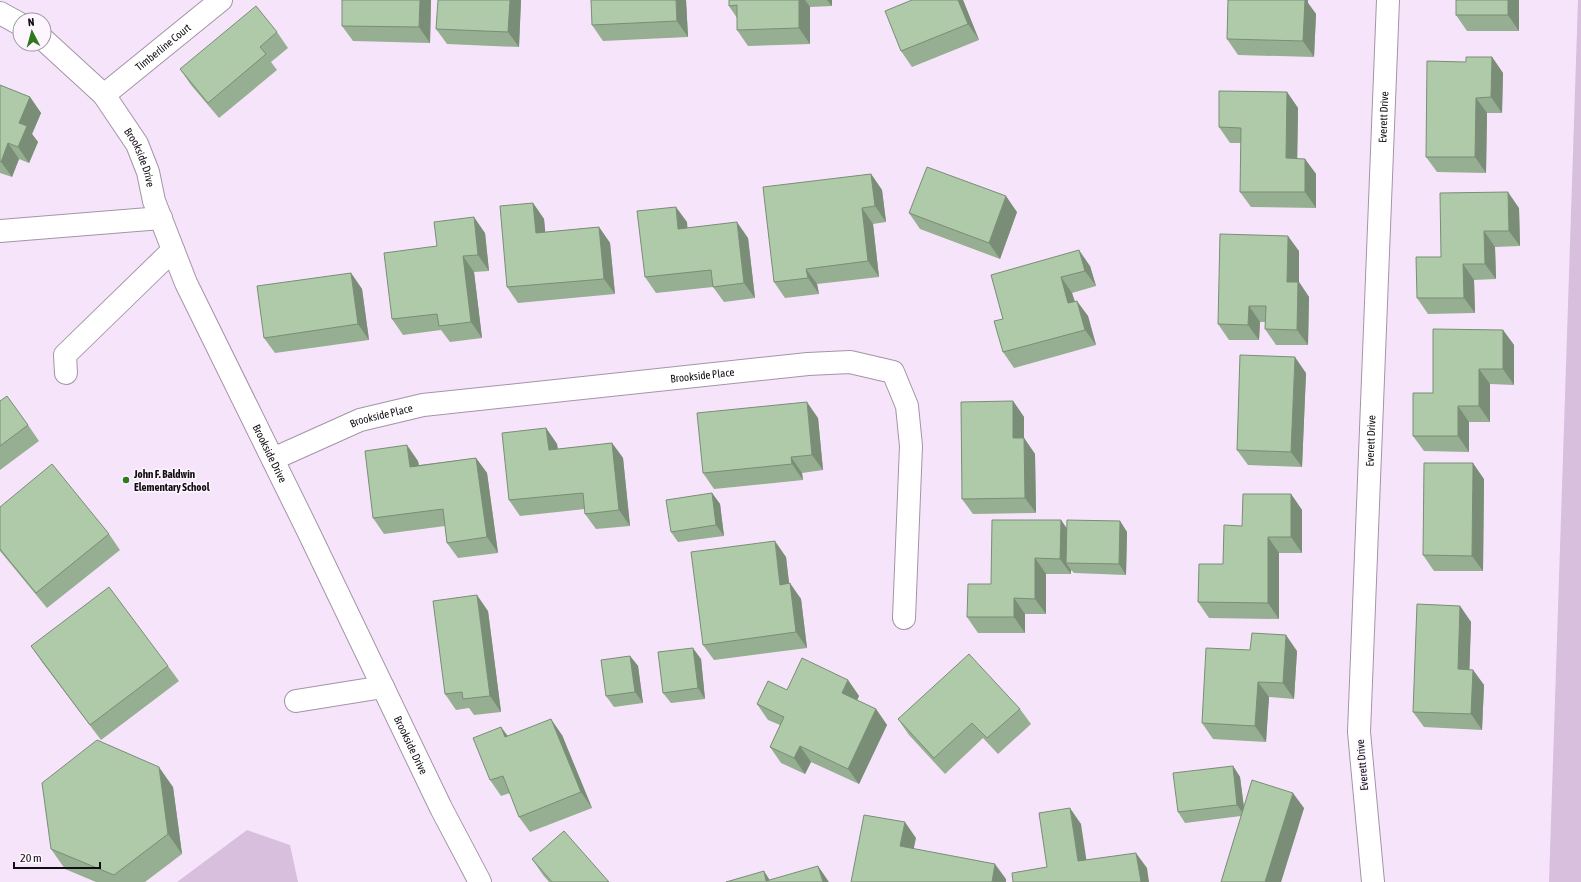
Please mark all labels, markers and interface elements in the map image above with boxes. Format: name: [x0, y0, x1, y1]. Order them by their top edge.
north arrow: [12, 12, 52, 52]
text: N: [27, 16, 35, 28]
street label: Timberline Court: [133, 21, 193, 73]
street label: Everett Drive: [1376, 91, 1390, 143]
street label: Brookside Drive: [122, 126, 157, 188]
street label: Brookside Place: [670, 366, 735, 385]
street label: Brookside Place: [348, 402, 414, 430]
street label: Everett Drive: [1364, 415, 1378, 467]
street label: Brookside Drive: [250, 422, 289, 484]
place label: John F. Baldwin Elementary School: [133, 468, 211, 493]
marker: John F. Baldwin Elementary School: [121, 475, 131, 485]
street label: Brookside Drive: [392, 714, 430, 776]
street label: Everett Drive: [1354, 739, 1370, 791]
scale bar: [14, 844, 100, 870]
text: 20 m: [20, 851, 42, 865]

